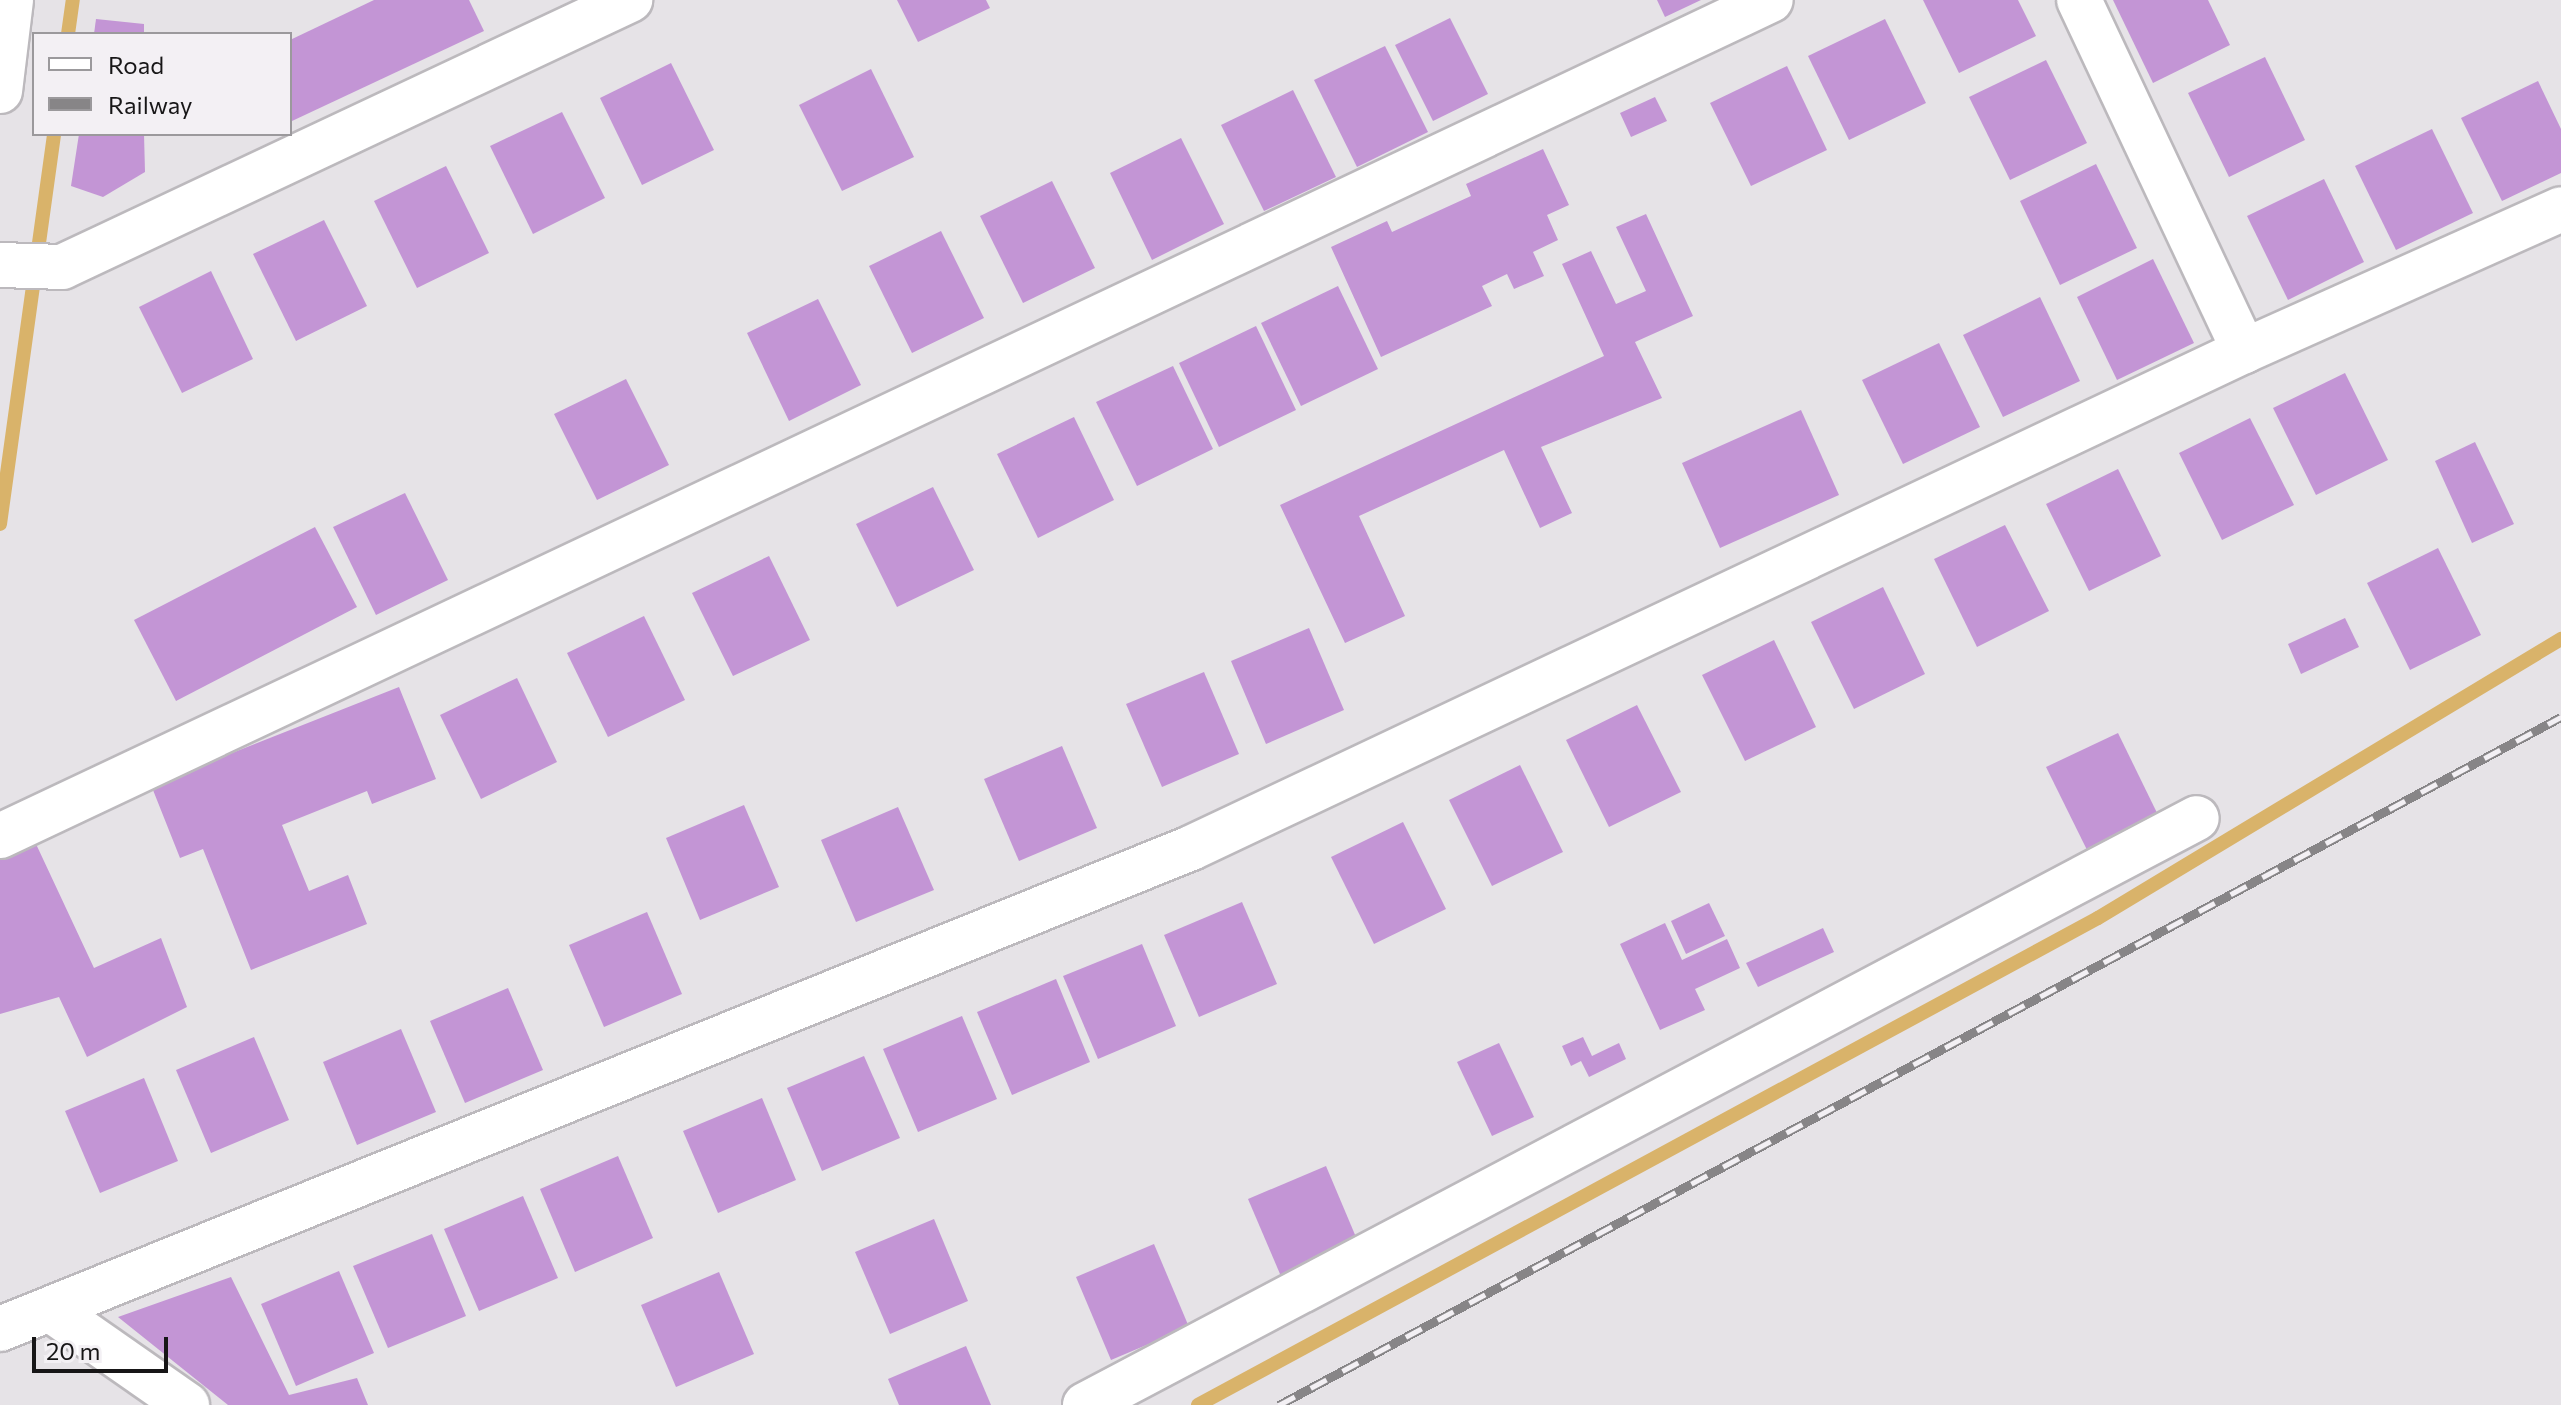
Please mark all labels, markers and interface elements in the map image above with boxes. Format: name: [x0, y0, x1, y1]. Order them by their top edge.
legend: [32, 32, 292, 136]
text: Road: [108, 50, 164, 79]
text: Railway: [108, 90, 193, 119]
scale bar: [36, 1321, 172, 1371]
text: 20 m: [46, 1336, 100, 1365]

